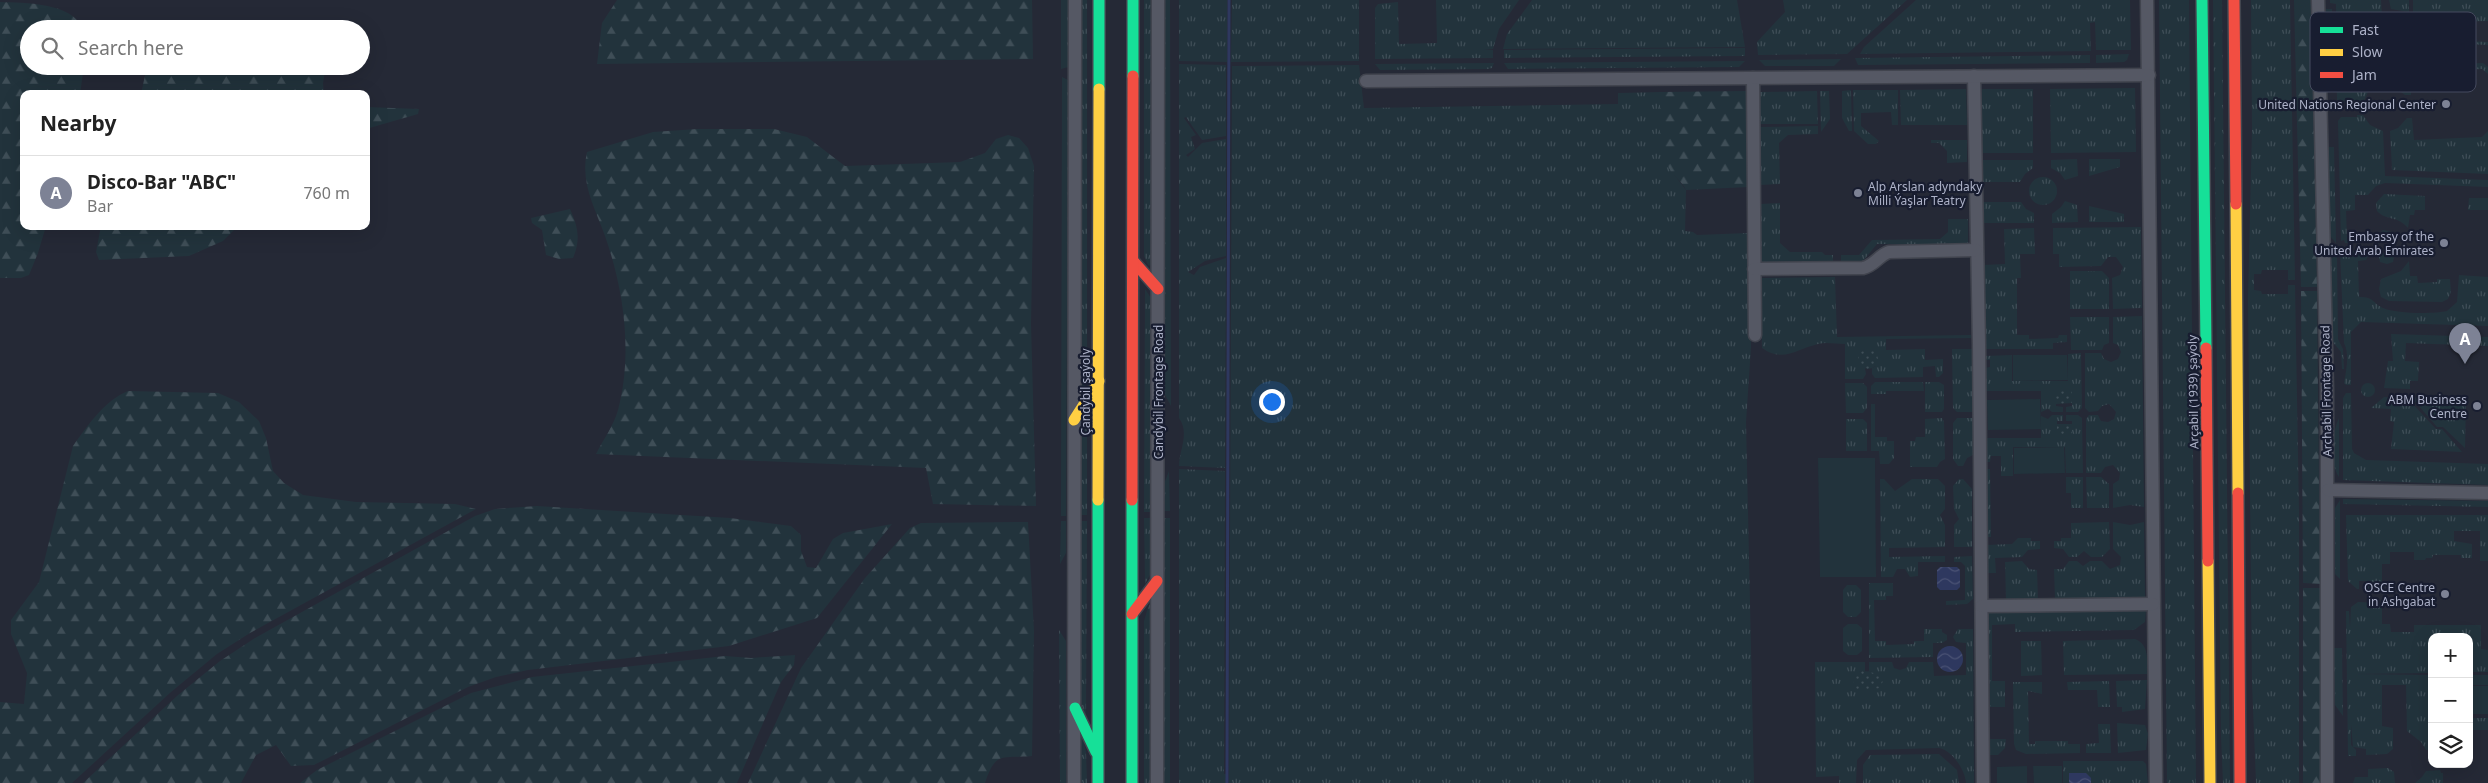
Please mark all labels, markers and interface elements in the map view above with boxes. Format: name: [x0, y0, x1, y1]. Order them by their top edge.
legend: [2310, 12, 2476, 92]
search box: [20, 20, 370, 75]
text: Fast: [2352, 20, 2379, 39]
icon: search: [38, 34, 66, 62]
text: Search here: [78, 35, 184, 61]
text: Slow: [2352, 42, 2383, 61]
text: Jam: [2350, 65, 2377, 84]
place label: United Nations Regional Center: [2258, 96, 2436, 113]
marker: United Nations Regional Center: [2440, 98, 2452, 110]
text: Nearby: [40, 109, 116, 137]
text: Disco-Bar "ABC": [87, 169, 236, 195]
place label: Alp Arslan adyndaky Milli Ýaşlar Teatry: [1868, 178, 1983, 209]
text: A: [50, 182, 62, 204]
text: 760 m: [303, 182, 350, 204]
marker: Alp Arslan adyndaky Milli Ýaşlar Teatry: [1852, 187, 1864, 199]
text: Bar: [87, 195, 113, 217]
place label: Embassy of the United Arab Emirates: [2314, 228, 2434, 259]
marker: Embassy of the United Arab Emirates: [2438, 237, 2450, 249]
pin: A: [2449, 323, 2481, 364]
street label: Candybil Frontage Road: [1150, 325, 1167, 459]
street label: Archabil Frontage Road: [2316, 325, 2336, 457]
street label: Arçabil (1939) şaýoly: [2183, 334, 2202, 449]
street label: Çandybil şaýoly: [1077, 348, 1094, 436]
your location: [1259, 389, 1285, 415]
place label: ABM Business Centre: [2388, 391, 2467, 422]
marker: ABM Business Centre: [2471, 400, 2483, 412]
place label: OSCE Centre in Ashgabat: [2364, 579, 2436, 610]
marker: OSCE Centre in Ashgabat: [2439, 588, 2451, 600]
map controls: [2428, 633, 2473, 768]
button: +: [2428, 633, 2473, 678]
button: −: [2428, 678, 2473, 723]
button: layers: [2428, 723, 2473, 768]

